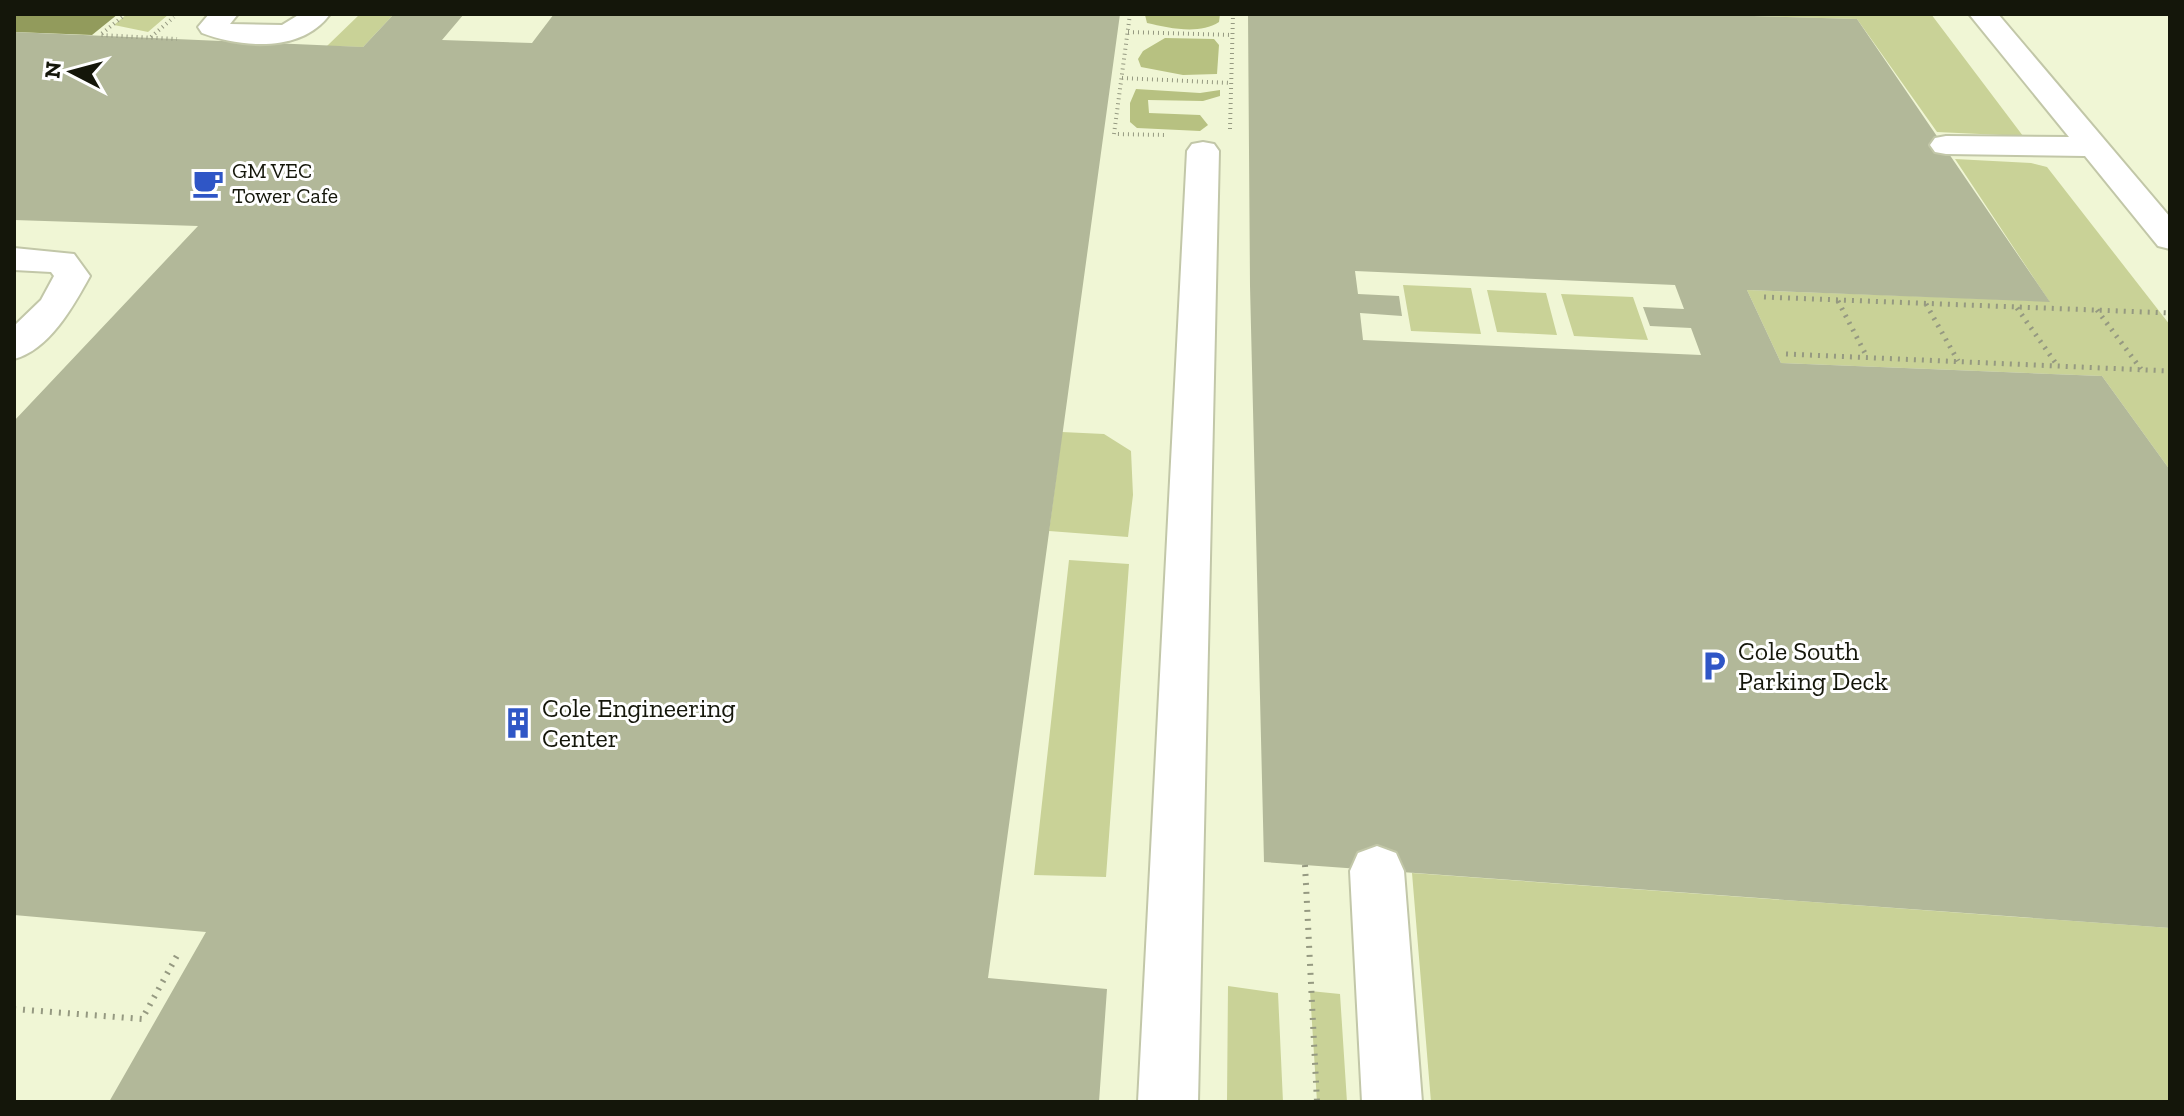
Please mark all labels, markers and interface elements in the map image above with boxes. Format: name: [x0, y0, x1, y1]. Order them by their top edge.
north arrow: [32, 32, 112, 112]
text: N: [38, 60, 67, 80]
place label: GM VEC Tower Cafe: [232, 157, 338, 209]
cafe icon: GM VEC Tower Cafe: [191, 166, 225, 200]
place label: Cole South Parking Deck: [1738, 635, 1889, 697]
parking icon: Cole South Parking Deck: [1697, 649, 1731, 683]
place label: Cole Engineering Center: [542, 692, 736, 754]
building icon: Cole Engineering Center: [501, 706, 535, 740]

